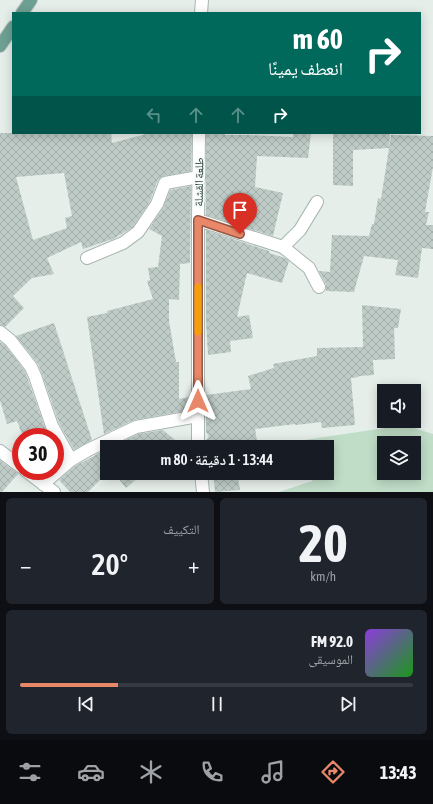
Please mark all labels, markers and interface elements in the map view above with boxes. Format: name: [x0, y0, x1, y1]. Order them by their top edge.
text: 60 m: [293, 23, 343, 55]
icon: right: [357, 28, 409, 80]
text: انعطف يمينًا: [268, 58, 343, 79]
icon: left: [143, 104, 165, 126]
icon: ahead: [185, 104, 207, 126]
icon: ahead: [227, 104, 249, 126]
icon: right: [269, 104, 291, 126]
street label: طلعة القشلة: [192, 157, 206, 207]
pin: [223, 193, 257, 234]
icon: arrive: [229, 199, 251, 221]
position arrow: [177, 380, 219, 422]
map controls: [377, 384, 421, 480]
button: sound: [377, 384, 421, 428]
speed limit sign: 30: [12, 428, 64, 480]
button: layers: [377, 436, 421, 480]
text: 13:44 · 1 دقيقة · 80 m: [161, 451, 273, 468]
text: 20: [299, 513, 348, 573]
text: التكييف: [163, 522, 200, 537]
text: 20°: [92, 547, 128, 581]
text: −: [20, 552, 31, 578]
text: +: [188, 552, 199, 578]
text: km/h: [310, 569, 336, 584]
text: 92.0 FM: [311, 633, 353, 650]
text: الموسيقى: [309, 652, 353, 667]
icon: previous: [75, 693, 97, 715]
icon: pause: [206, 693, 228, 715]
icon: next: [337, 693, 359, 715]
icon: filters: [16, 758, 44, 786]
icon: car: [77, 758, 105, 786]
icon: climate: [137, 758, 165, 786]
icon: phone: [198, 758, 226, 786]
icon: music: [259, 758, 287, 786]
icon: directions: [319, 758, 347, 786]
text: 13:43: [380, 762, 417, 783]

